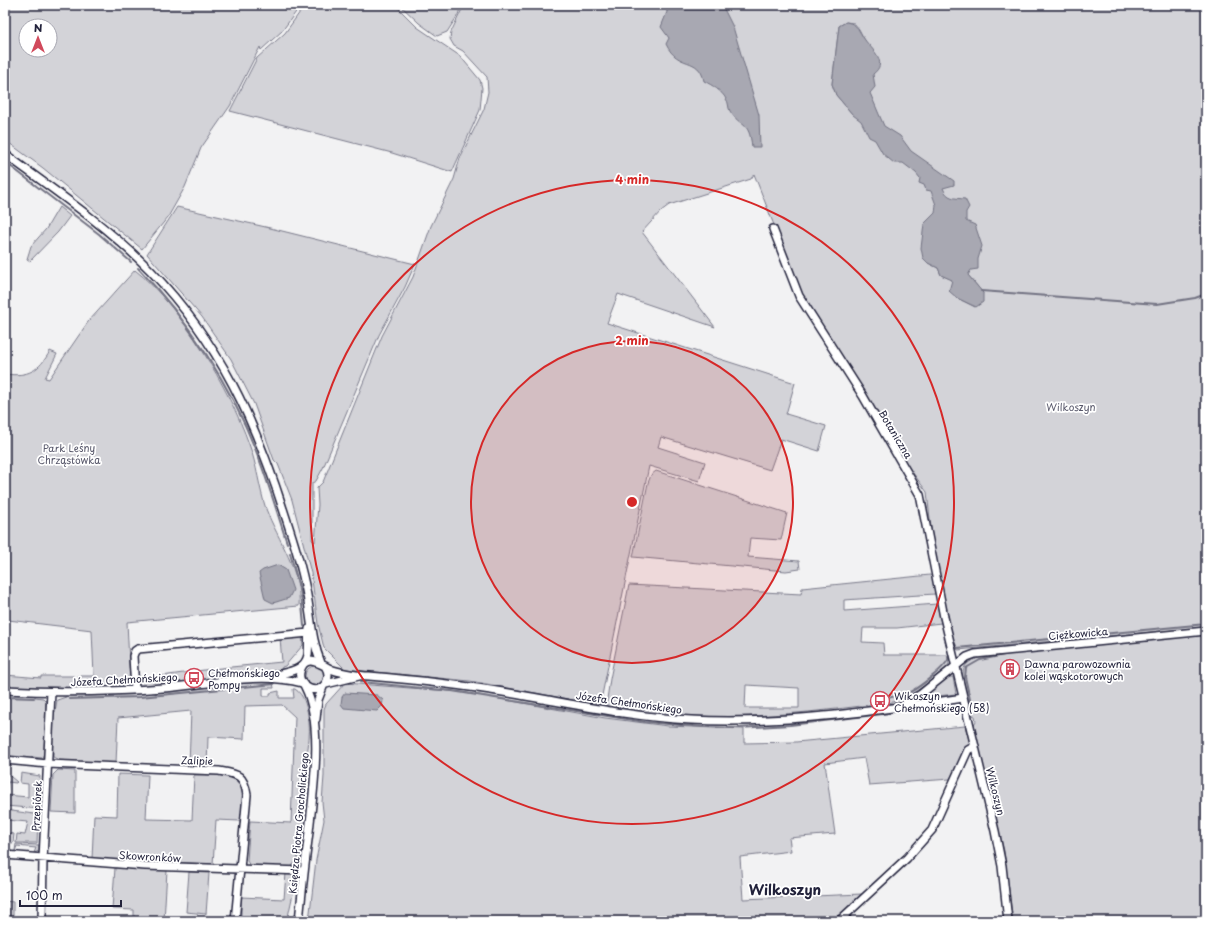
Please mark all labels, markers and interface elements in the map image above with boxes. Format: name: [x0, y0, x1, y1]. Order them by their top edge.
north arrow: [18, 18, 58, 58]
text: N: [34, 19, 43, 36]
text: 4 min: [615, 170, 649, 188]
text: 2 min: [615, 331, 649, 349]
park label: Wilkoszyn: [1046, 399, 1096, 415]
street label: Botaniczna: [876, 407, 917, 462]
park label: Park Leśny Chrząstówka: [38, 440, 101, 467]
centre of rings: [625, 495, 639, 509]
street label: Ciężkowicka: [1048, 623, 1109, 643]
place label: Dawna parowozownia kolei wąskotorowych: [1024, 656, 1132, 684]
building icon: Dawna parowozownia kolei wąskotorowych: [999, 658, 1021, 680]
place label: Chełmońskiego Pompy: [208, 665, 280, 692]
bus stop icon: Chełmońskiego Pompy: [183, 667, 205, 689]
street label: Józefa Chełmońskiego: [70, 669, 178, 689]
street label: Józefa Chełmońskiego: [575, 687, 683, 717]
place label: Wikoszyn Chełmońskiego (58): [894, 688, 990, 715]
bus stop icon: Wikoszyn Chełmońskiego (58): [869, 690, 891, 712]
street label: Księdza Piotra Grocholickiego: [284, 751, 312, 894]
street label: Zalipie: [181, 752, 213, 768]
street label: Wilkoszyn: [982, 765, 1009, 817]
street label: Przepiórek: [27, 780, 45, 832]
street label: Skowronków: [119, 847, 182, 865]
district label: Wilkoszyn: [749, 879, 821, 900]
scale bar: [20, 882, 121, 908]
text: 100 m: [26, 886, 63, 904]

